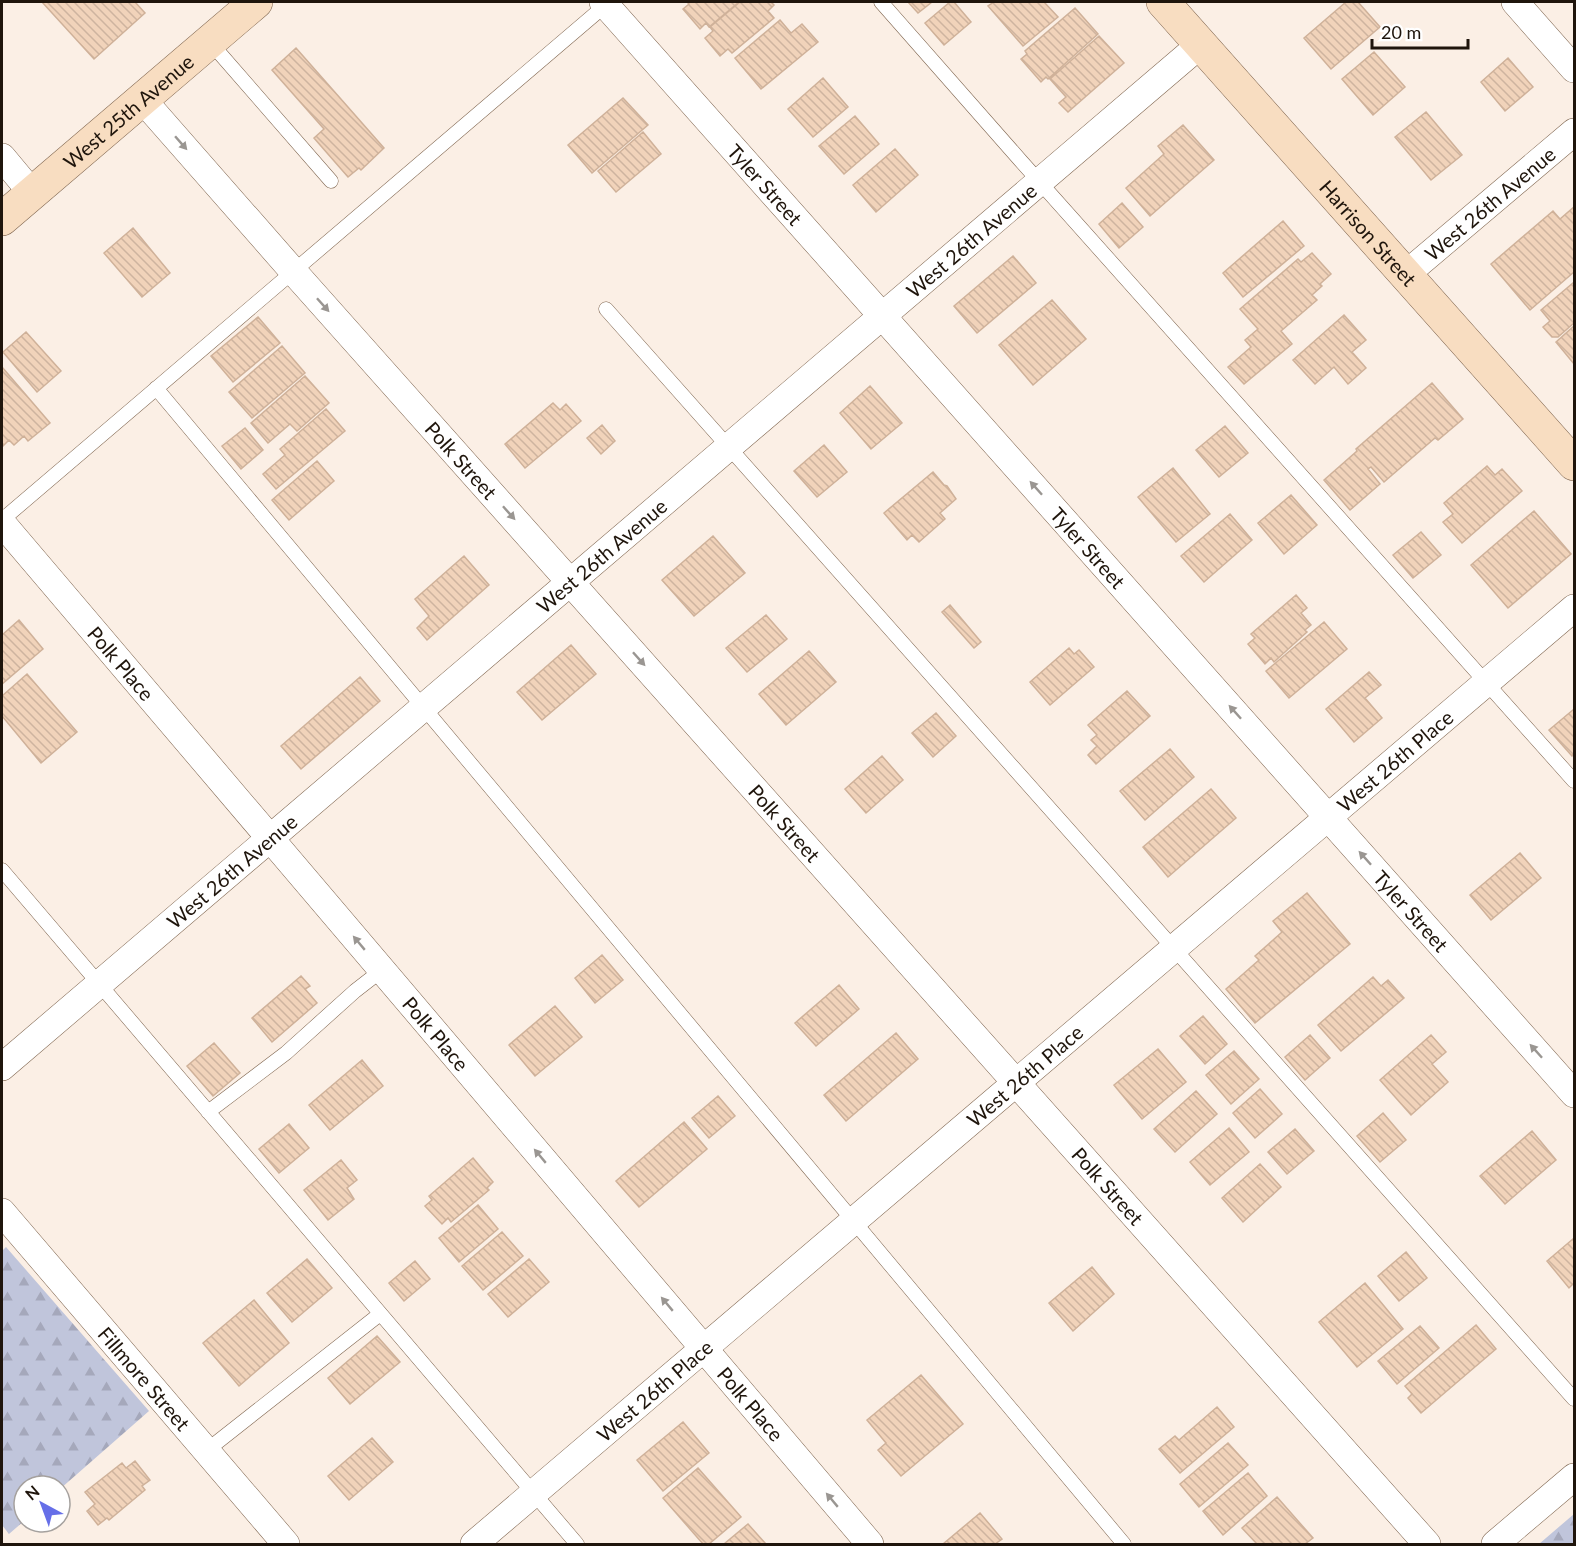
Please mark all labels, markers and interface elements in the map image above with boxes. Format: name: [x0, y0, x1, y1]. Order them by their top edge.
scale bar: [1372, 12, 1468, 50]
text: 20 m: [1381, 21, 1421, 43]
street label: West 25th Avenue: [58, 49, 198, 173]
one-way arrow: [174, 135, 187, 150]
street label: Tyler Street: [723, 139, 807, 230]
street label: West 26th Avenue: [1420, 141, 1560, 265]
street label: Harrison Street: [1315, 175, 1422, 291]
street label: West 26th Avenue: [901, 178, 1041, 302]
one-way arrow: [316, 297, 329, 312]
street label: Polk Street: [421, 416, 502, 504]
one-way arrow: [1029, 480, 1043, 495]
street label: West 26th Avenue: [532, 493, 671, 618]
street label: Tyler Street: [1046, 502, 1130, 593]
one-way arrow: [502, 505, 515, 520]
street label: Polk Place: [83, 621, 159, 705]
one-way arrow: [632, 651, 645, 666]
one-way arrow: [1229, 705, 1242, 720]
street label: West 26th Place: [1332, 705, 1458, 816]
street label: Polk Street: [744, 779, 825, 867]
street label: West 26th Avenue: [162, 809, 302, 933]
one-way arrow: [1358, 850, 1372, 865]
street label: Tyler Street: [1369, 865, 1453, 956]
one-way arrow: [353, 935, 366, 951]
street label: Polk Place: [398, 992, 474, 1075]
street label: West 26th Place: [962, 1020, 1087, 1131]
one-way arrow: [1529, 1043, 1543, 1058]
street label: Polk Street: [1067, 1142, 1149, 1229]
one-way arrow: [534, 1148, 547, 1164]
one-way arrow: [661, 1297, 674, 1312]
street label: Fillmore Street: [93, 1322, 195, 1435]
street label: West 26th Place: [592, 1334, 717, 1446]
street label: Polk Place: [713, 1362, 789, 1446]
north arrow: [12, 1474, 72, 1534]
text: N: [21, 1481, 43, 1504]
one-way arrow: [826, 1492, 839, 1508]

